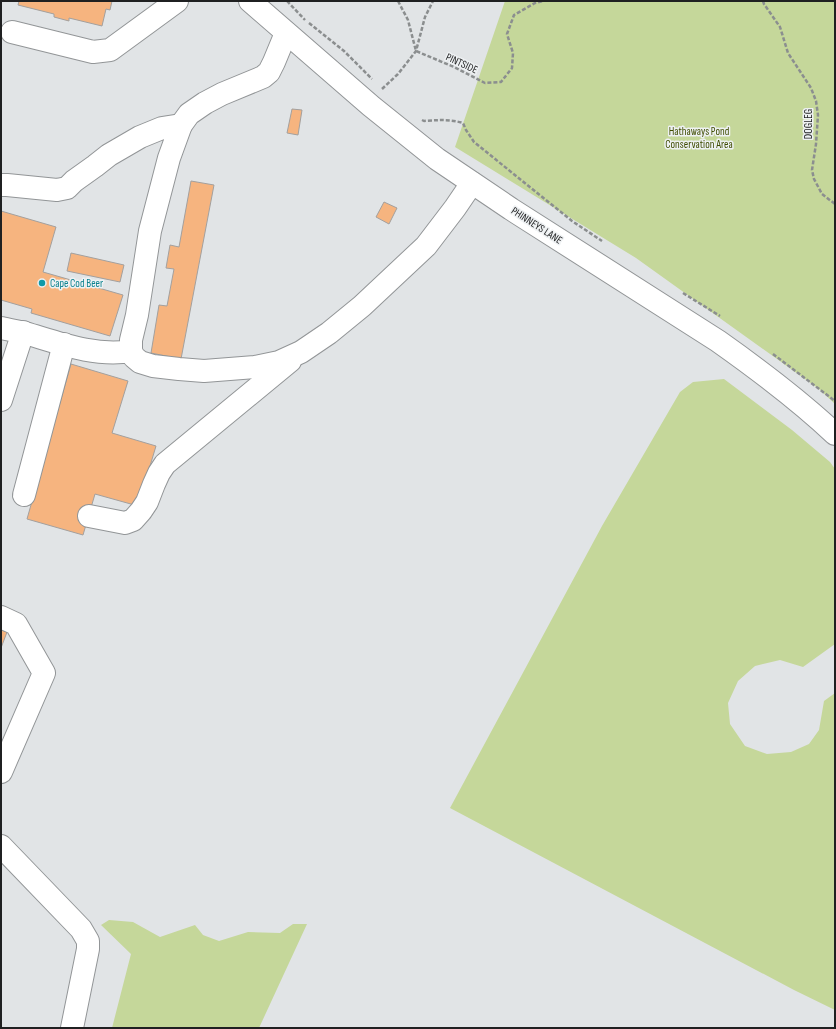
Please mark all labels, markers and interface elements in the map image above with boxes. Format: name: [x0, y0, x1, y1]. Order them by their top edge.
street label: PINTSIDE: [444, 50, 480, 76]
street label: DOGLEG: [802, 109, 815, 139]
park label: Hathaways Pond Conservation Area: [665, 125, 733, 151]
street label: PHINNEYS LANE: [509, 204, 565, 247]
place label: Cape Cod Beer: [50, 277, 103, 290]
marker: Cape Cod Beer: [37, 278, 47, 288]

